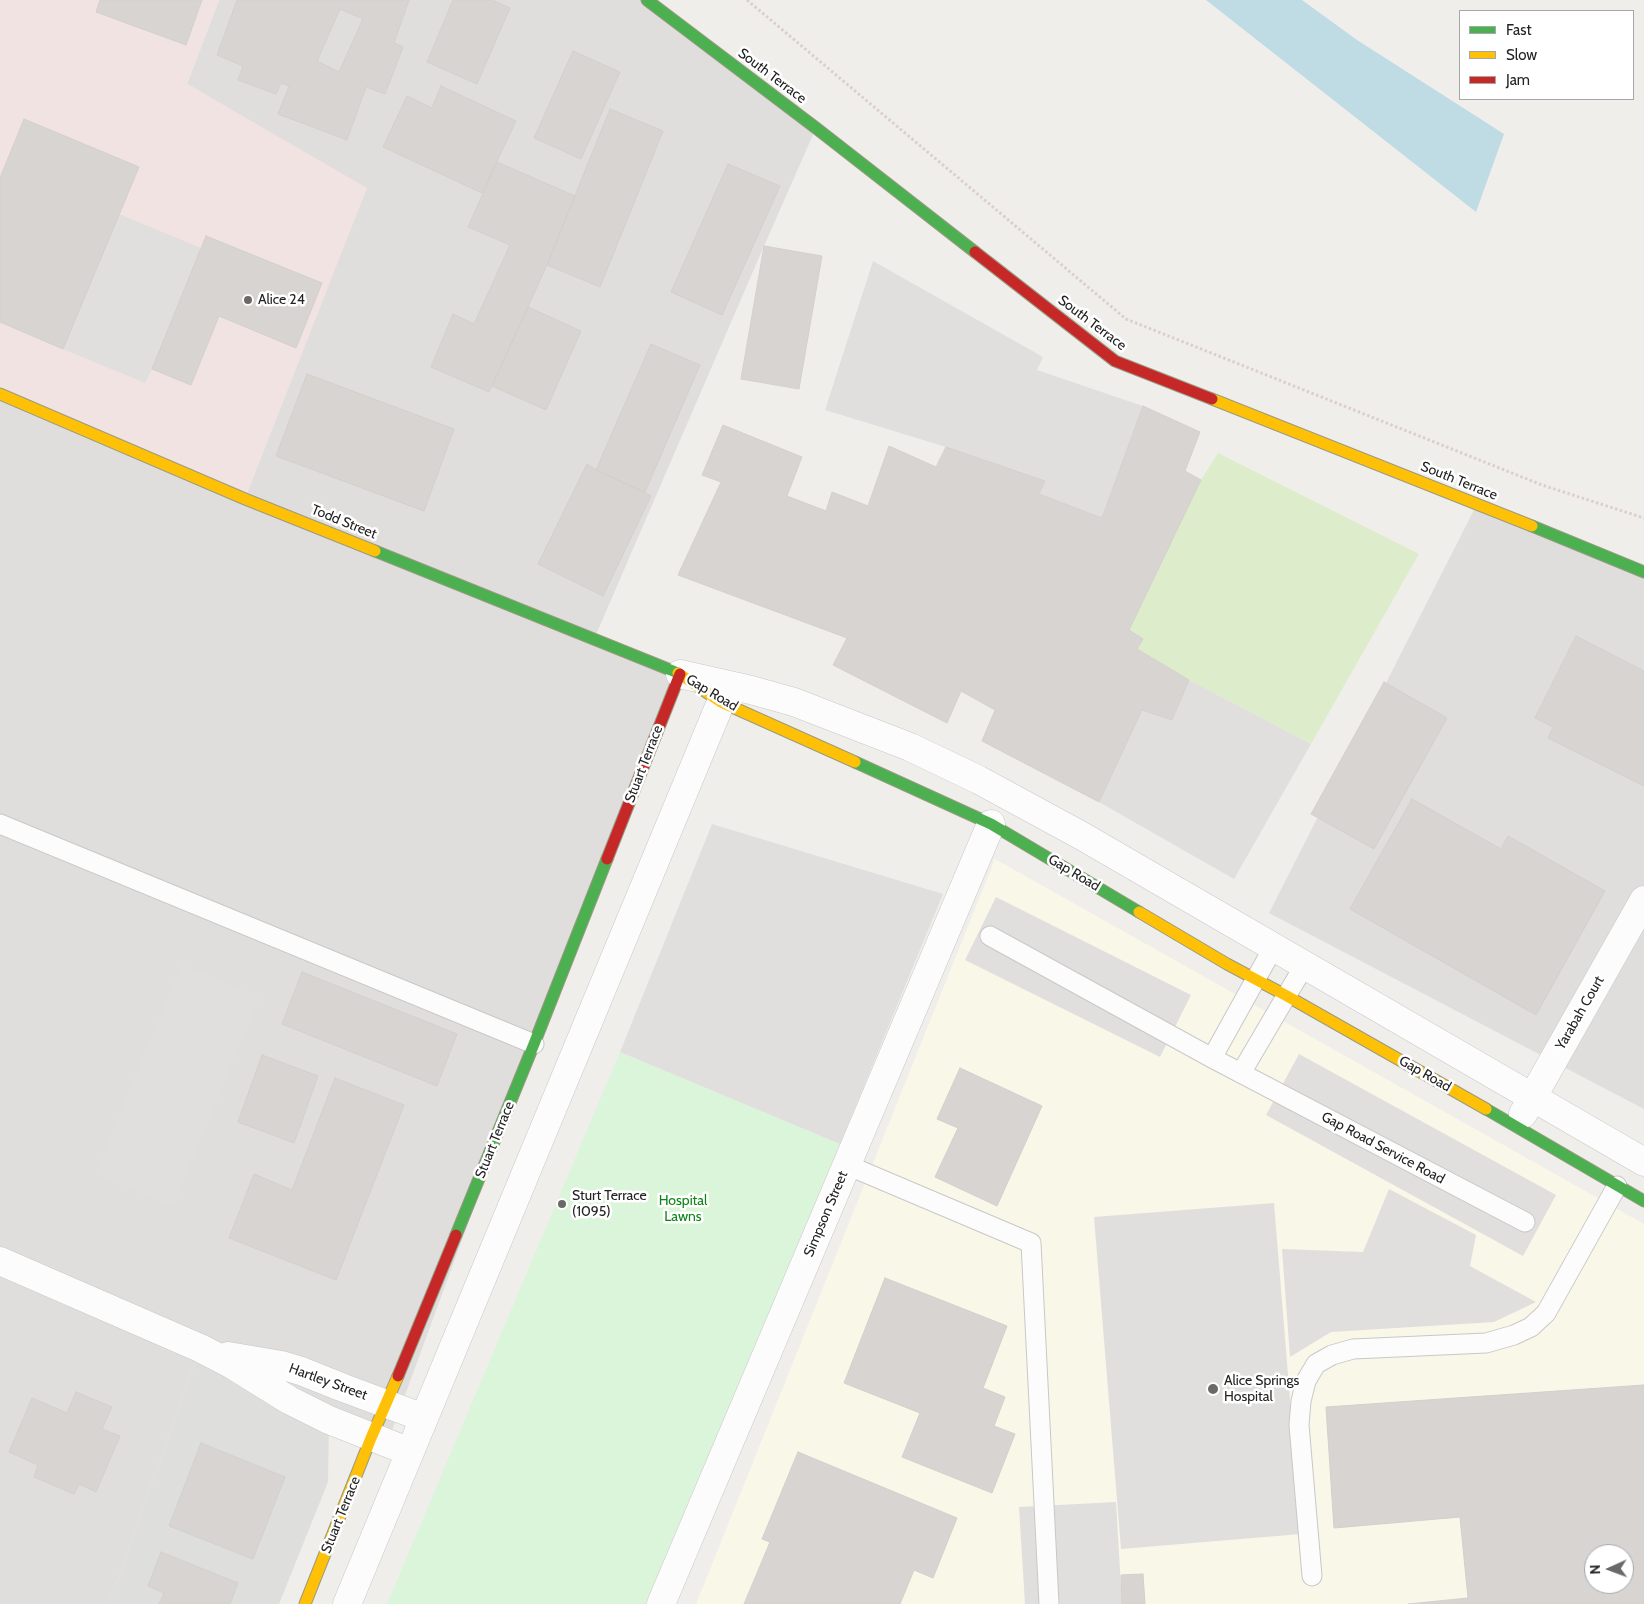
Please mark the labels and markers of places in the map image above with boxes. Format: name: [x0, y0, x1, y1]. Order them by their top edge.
place label: Alice 24: [258, 292, 305, 308]
marker: Alice 24: [242, 294, 254, 306]
place label: Sturt Terrace (1095): [572, 1188, 647, 1220]
marker: Sturt Terrace (1095): [556, 1198, 568, 1210]
place label: Alice Springs Hospital: [1224, 1373, 1299, 1405]
marker: Alice Springs Hospital: [1206, 1382, 1220, 1396]

